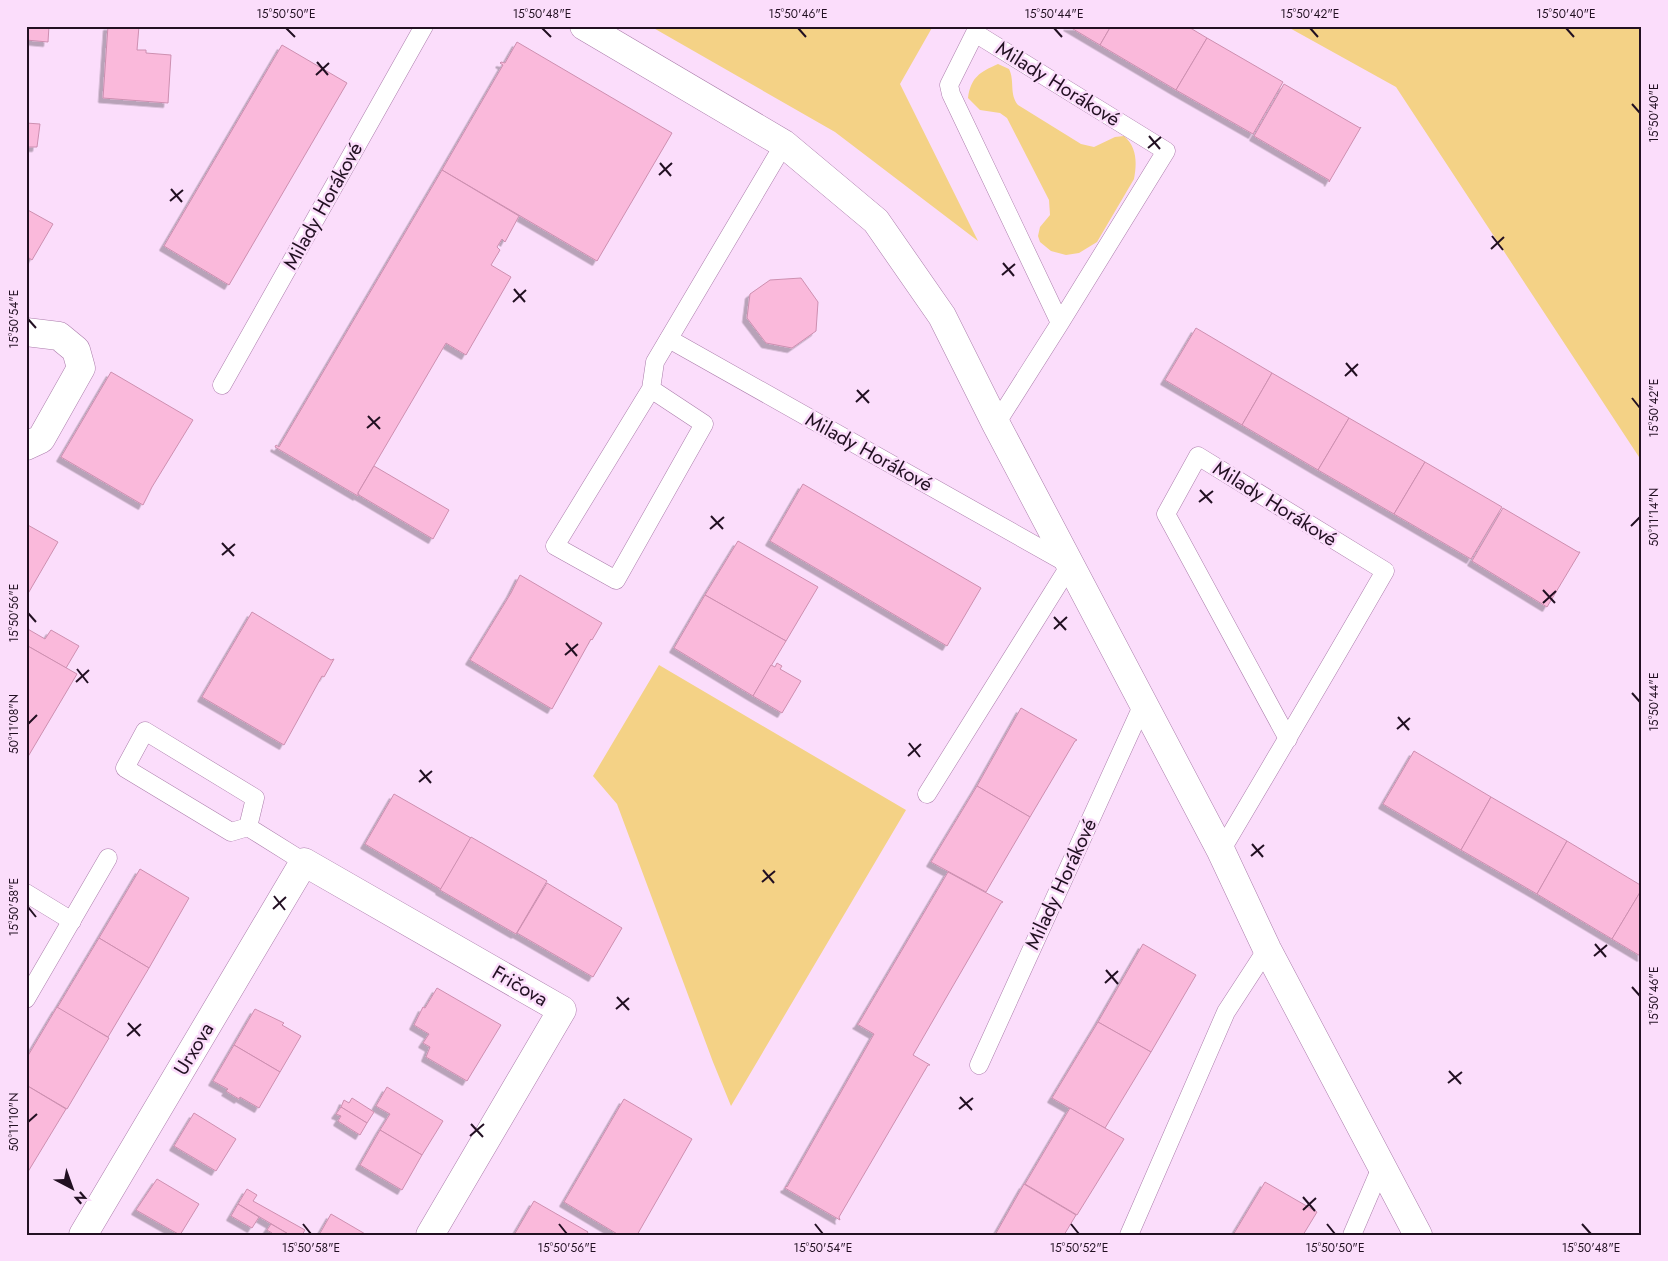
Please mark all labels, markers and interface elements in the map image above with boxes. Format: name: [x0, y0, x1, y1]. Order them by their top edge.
text: 15°50'50"E: [256, 5, 316, 23]
text: 15°50'48"E: [513, 5, 571, 23]
text: 15°50'46"E: [769, 5, 827, 23]
text: 15°50'44"E: [1024, 5, 1084, 23]
text: 15°50'42"E: [1281, 5, 1339, 23]
text: 15°50'40"E: [1536, 5, 1596, 23]
street label: Milady Horákové: [990, 34, 1126, 134]
text: 15°50'40"E: [1645, 83, 1663, 143]
street label: Milady Horákové: [276, 137, 370, 275]
text: 15°50'54"E: [5, 290, 23, 348]
text: 15°50'42"E: [1645, 379, 1663, 437]
street label: Milady Horákové: [800, 405, 938, 499]
street label: Milady Horákové: [1207, 454, 1343, 554]
text: 50°11'14"N: [1645, 488, 1663, 546]
text: 15°50'56"E: [5, 584, 23, 642]
text: 15°50'44"E: [1645, 672, 1663, 732]
text: 50°11'08"N: [5, 694, 23, 754]
street label: Milady Horákové: [1018, 814, 1104, 954]
text: 15°50'58"E: [5, 878, 23, 936]
street label: Fričova: [487, 958, 553, 1014]
text: 15°50'46"E: [1645, 967, 1663, 1025]
street label: Urxova: [167, 1017, 221, 1081]
text: 50°11'10"N: [5, 1092, 23, 1152]
north arrow: [48, 1164, 98, 1214]
text: N: [70, 1187, 91, 1209]
text: 15°50'58"E: [282, 1239, 340, 1257]
text: 15°50'56"E: [538, 1239, 596, 1257]
text: 15°50'54"E: [794, 1239, 852, 1257]
text: 15°50'52"E: [1050, 1239, 1108, 1257]
text: 15°50'50"E: [1305, 1239, 1365, 1257]
text: 15°50'48"E: [1562, 1239, 1620, 1257]

